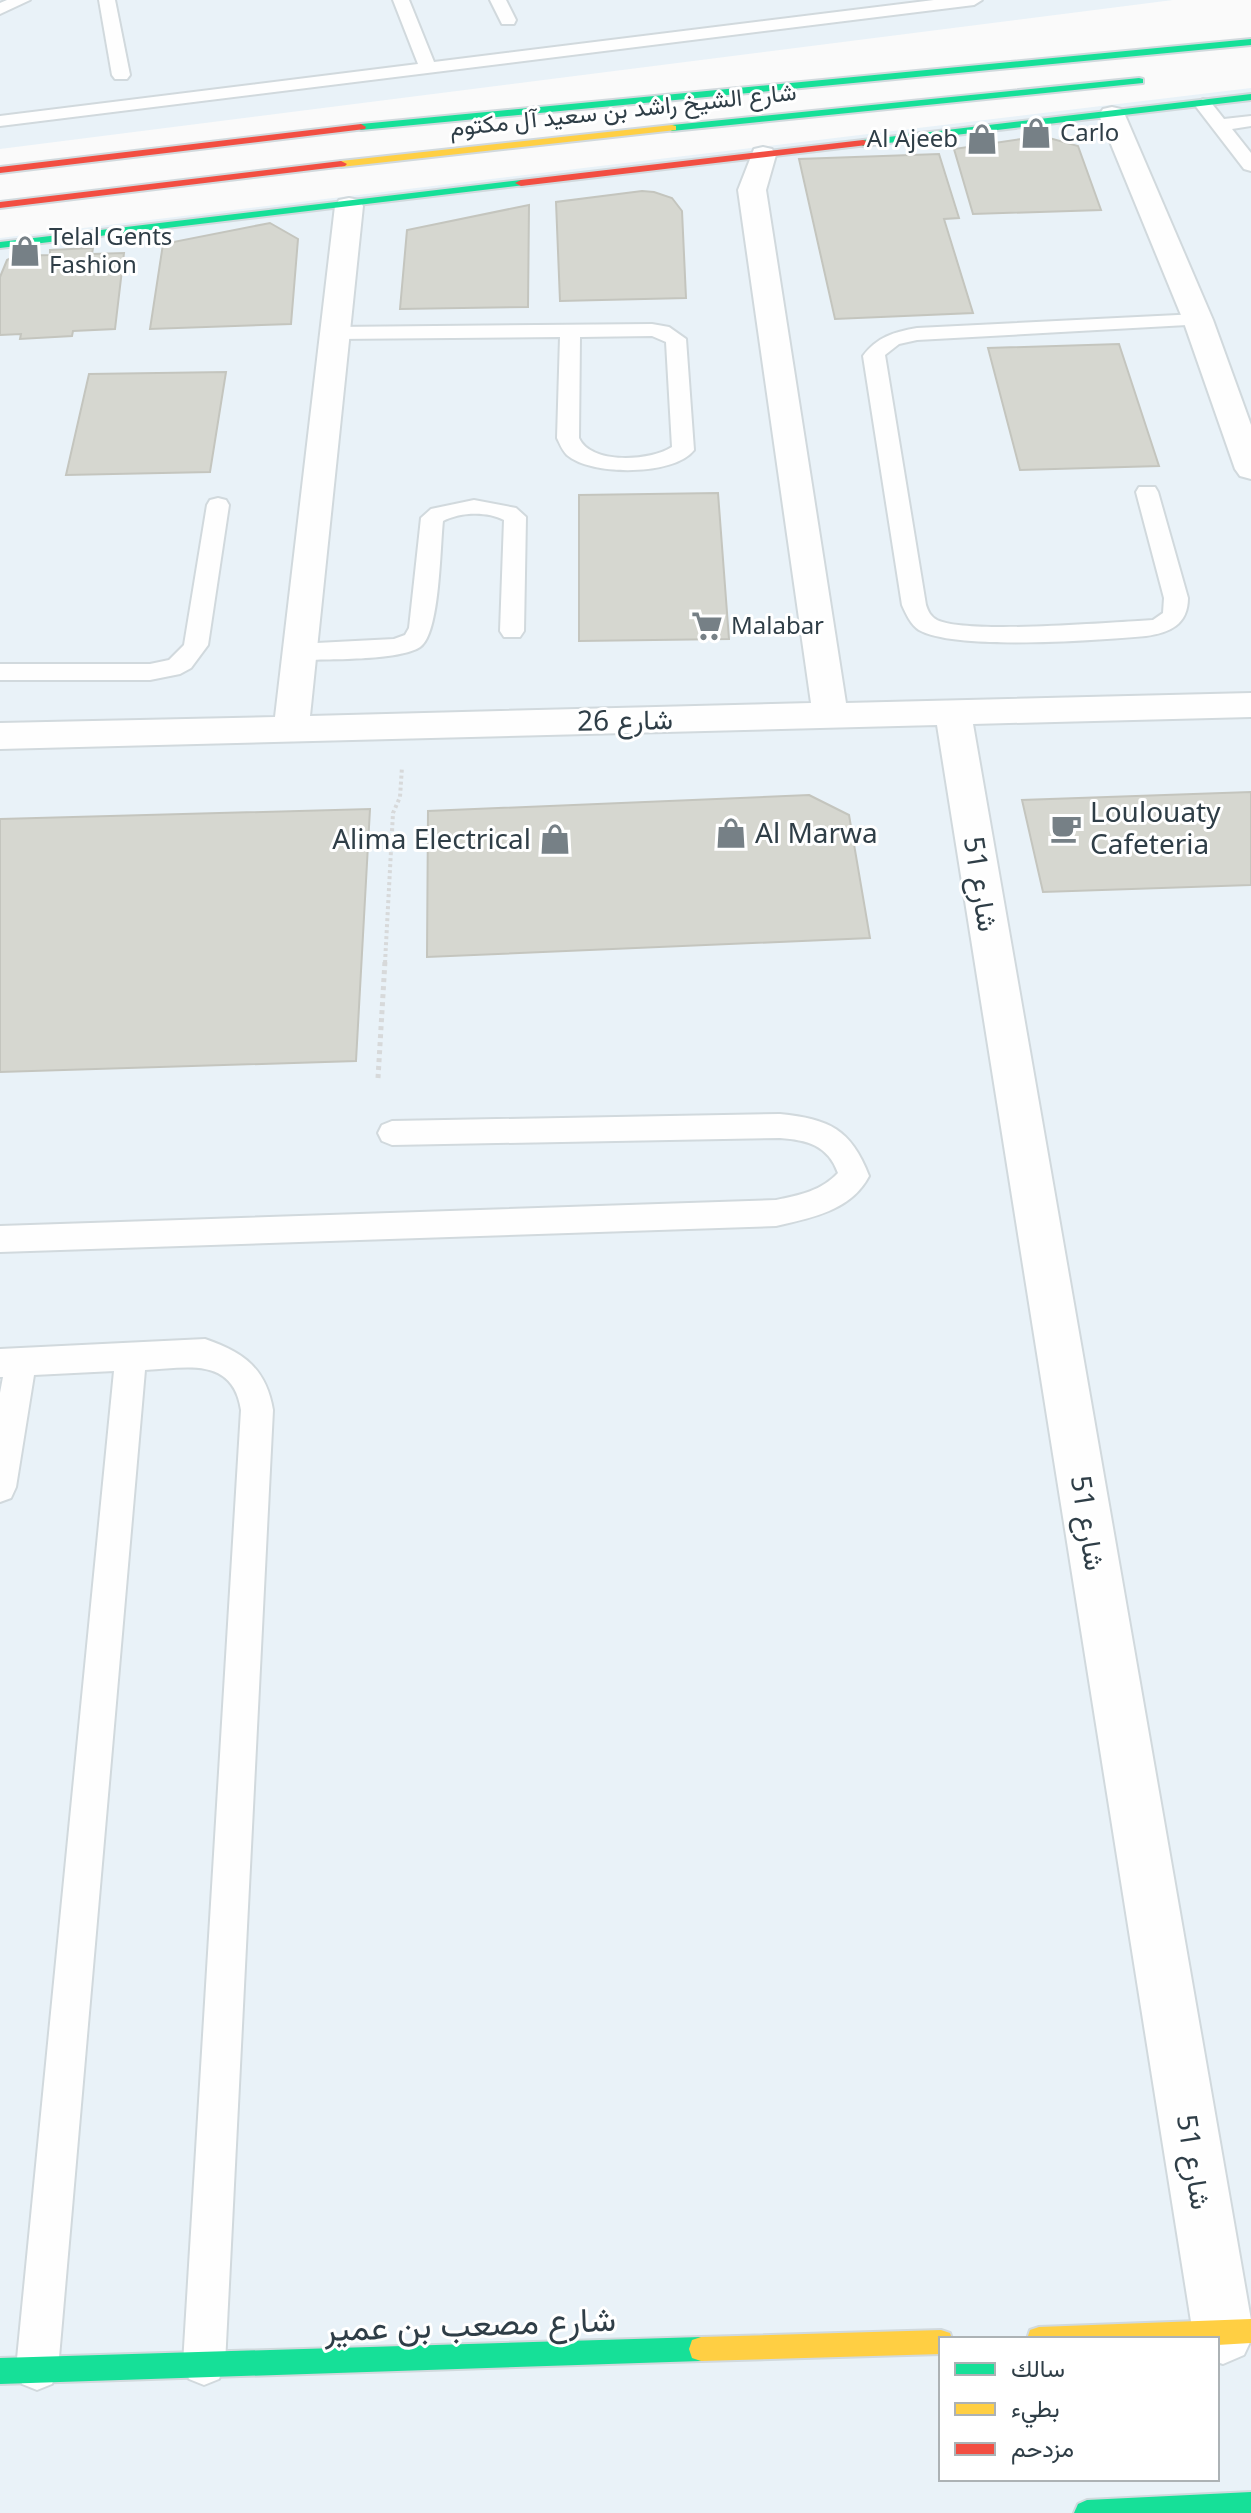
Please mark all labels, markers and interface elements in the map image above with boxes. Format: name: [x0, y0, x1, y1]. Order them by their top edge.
street label: شارع الشيخ راشد بن سعيد آل مكتوم: [448, 74, 798, 145]
place label: Carlo: [1060, 115, 1119, 148]
shop icon: Carlo: [1019, 116, 1053, 150]
place label: Al Ajeeb: [867, 121, 958, 154]
shop icon: Al Ajeeb: [965, 122, 999, 156]
place label: Telal Gents Fashion: [49, 219, 172, 280]
shop icon: Telal Gents Fashion: [8, 234, 42, 268]
place label: Malabar: [731, 608, 824, 641]
supermarket icon: Malabar: [690, 609, 724, 643]
street label: شارع 26: [577, 699, 673, 740]
place label: Loulouaty Cafeteria: [1090, 792, 1221, 862]
cafe icon: Loulouaty Cafeteria: [1049, 811, 1083, 845]
place label: Al Marwa: [755, 813, 878, 851]
shop icon: Al Marwa: [714, 816, 748, 850]
place label: Alima Electrical: [332, 819, 531, 857]
shop icon: Alima Electrical: [538, 822, 572, 856]
street label: شارع 51: [955, 834, 1008, 934]
street label: شارع 51: [1062, 1473, 1115, 1573]
street label: شارع 51: [1168, 2112, 1221, 2212]
street label: شارع مصعب بن عمير: [322, 2295, 617, 2352]
legend: [939, 2337, 1219, 2481]
text: سالك: [1011, 2351, 1065, 2384]
text: بطيء: [1011, 2391, 1060, 2428]
text: مزدحم: [1011, 2431, 1074, 2465]

